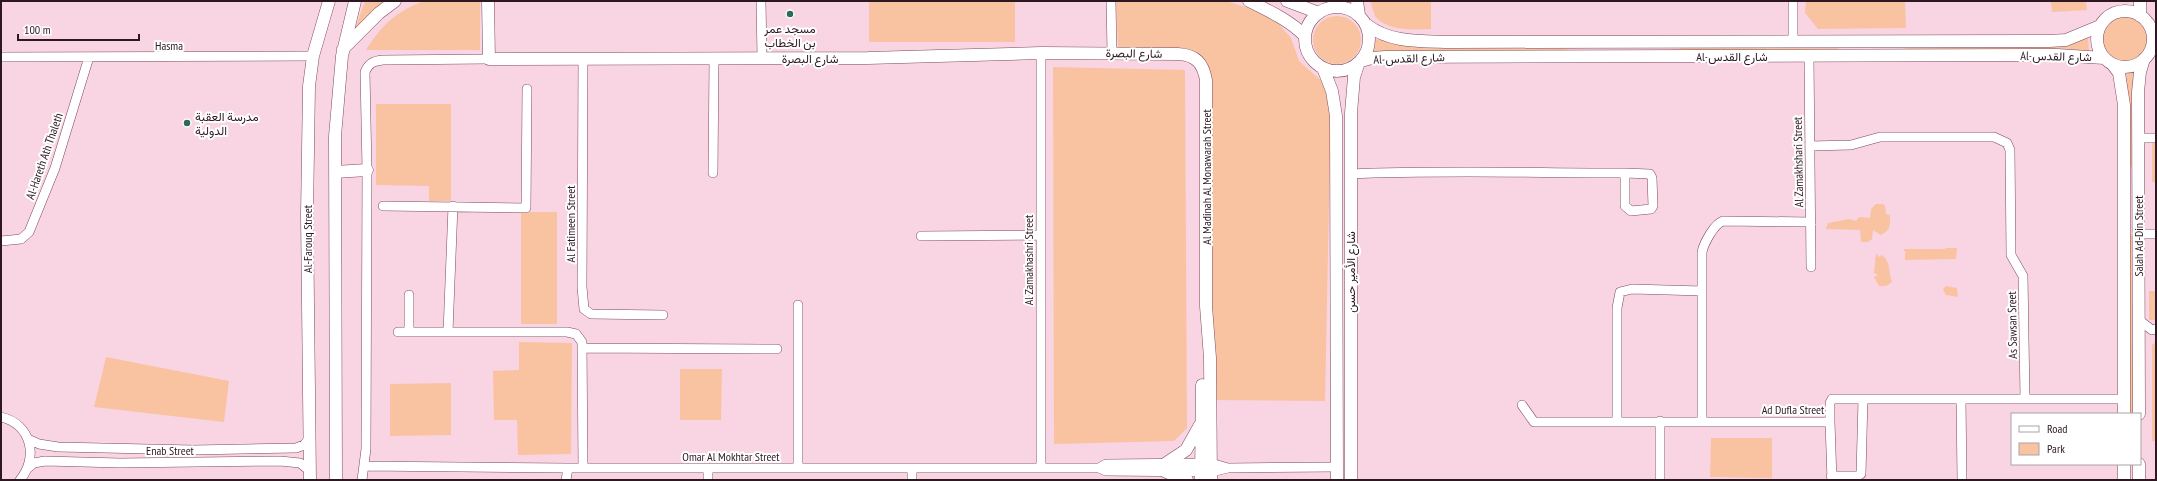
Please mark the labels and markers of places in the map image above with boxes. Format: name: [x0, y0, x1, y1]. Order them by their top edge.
marker: مسجد عمر بن الخطاب: [785, 9, 795, 19]
place label: مسجد عمر بن الخطاب: [763, 21, 816, 51]
place label: مدرسة العقبة الدولية: [195, 109, 259, 139]
marker: مدرسة العقبة الدولية: [182, 118, 192, 128]

